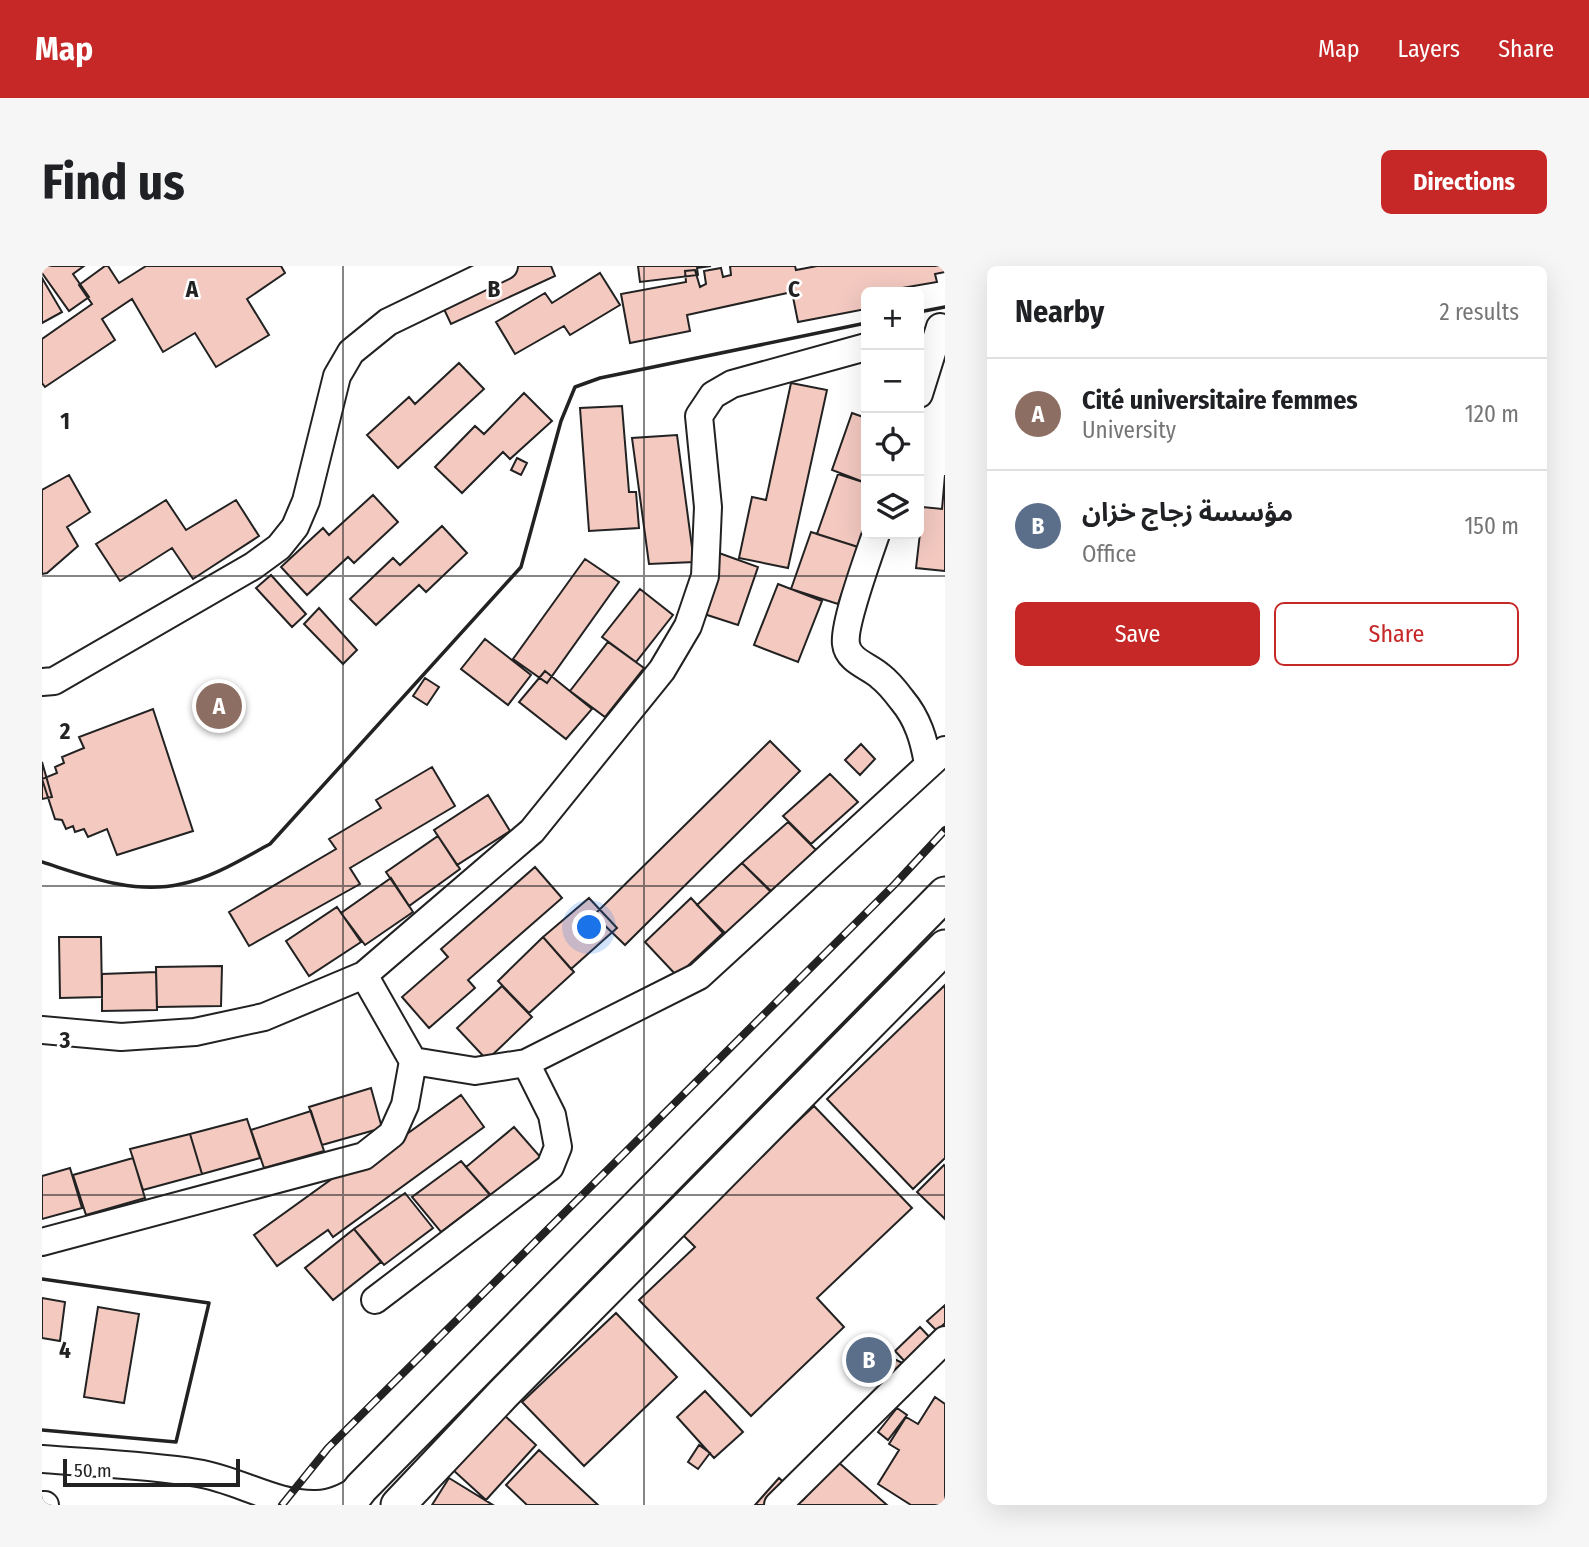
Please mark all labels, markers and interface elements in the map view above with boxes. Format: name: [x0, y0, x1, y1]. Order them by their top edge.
text: Map: [35, 29, 93, 69]
text: Map: [1318, 35, 1360, 63]
text: Layers: [1398, 35, 1460, 63]
text: Share: [1498, 35, 1554, 63]
button: Directions: [1381, 150, 1547, 214]
text: Find us: [42, 153, 185, 212]
text: A: [185, 275, 199, 303]
text: B: [488, 275, 501, 303]
text: C: [788, 275, 800, 303]
map controls: [861, 287, 924, 539]
button: +: [861, 287, 924, 350]
text: Nearby: [1015, 294, 1104, 330]
text: 2 results: [1439, 298, 1519, 326]
button: −: [861, 350, 924, 413]
text: Cité universitaire femmes: [1082, 385, 1358, 416]
text: A: [1032, 400, 1044, 428]
text: 120 m: [1465, 400, 1519, 428]
text: 1: [60, 407, 70, 435]
button: locate: [861, 413, 924, 476]
text: University: [1082, 416, 1176, 444]
button: layers: [861, 476, 924, 539]
text: مؤسسة زجاج خزان: [1082, 497, 1293, 528]
text: B: [1032, 512, 1044, 540]
text: 150 m: [1464, 512, 1519, 540]
text: Office: [1082, 540, 1136, 568]
button: Save: [1015, 602, 1260, 666]
button: Share: [1274, 602, 1519, 666]
pin: A: [196, 680, 242, 732]
text: 2: [59, 717, 71, 745]
your location: [572, 910, 606, 944]
text: 3: [59, 1026, 71, 1054]
pin: B: [846, 1334, 892, 1386]
text: 4: [59, 1336, 71, 1364]
scale bar: [63, 1456, 240, 1488]
text: 50 m: [74, 1459, 112, 1482]

